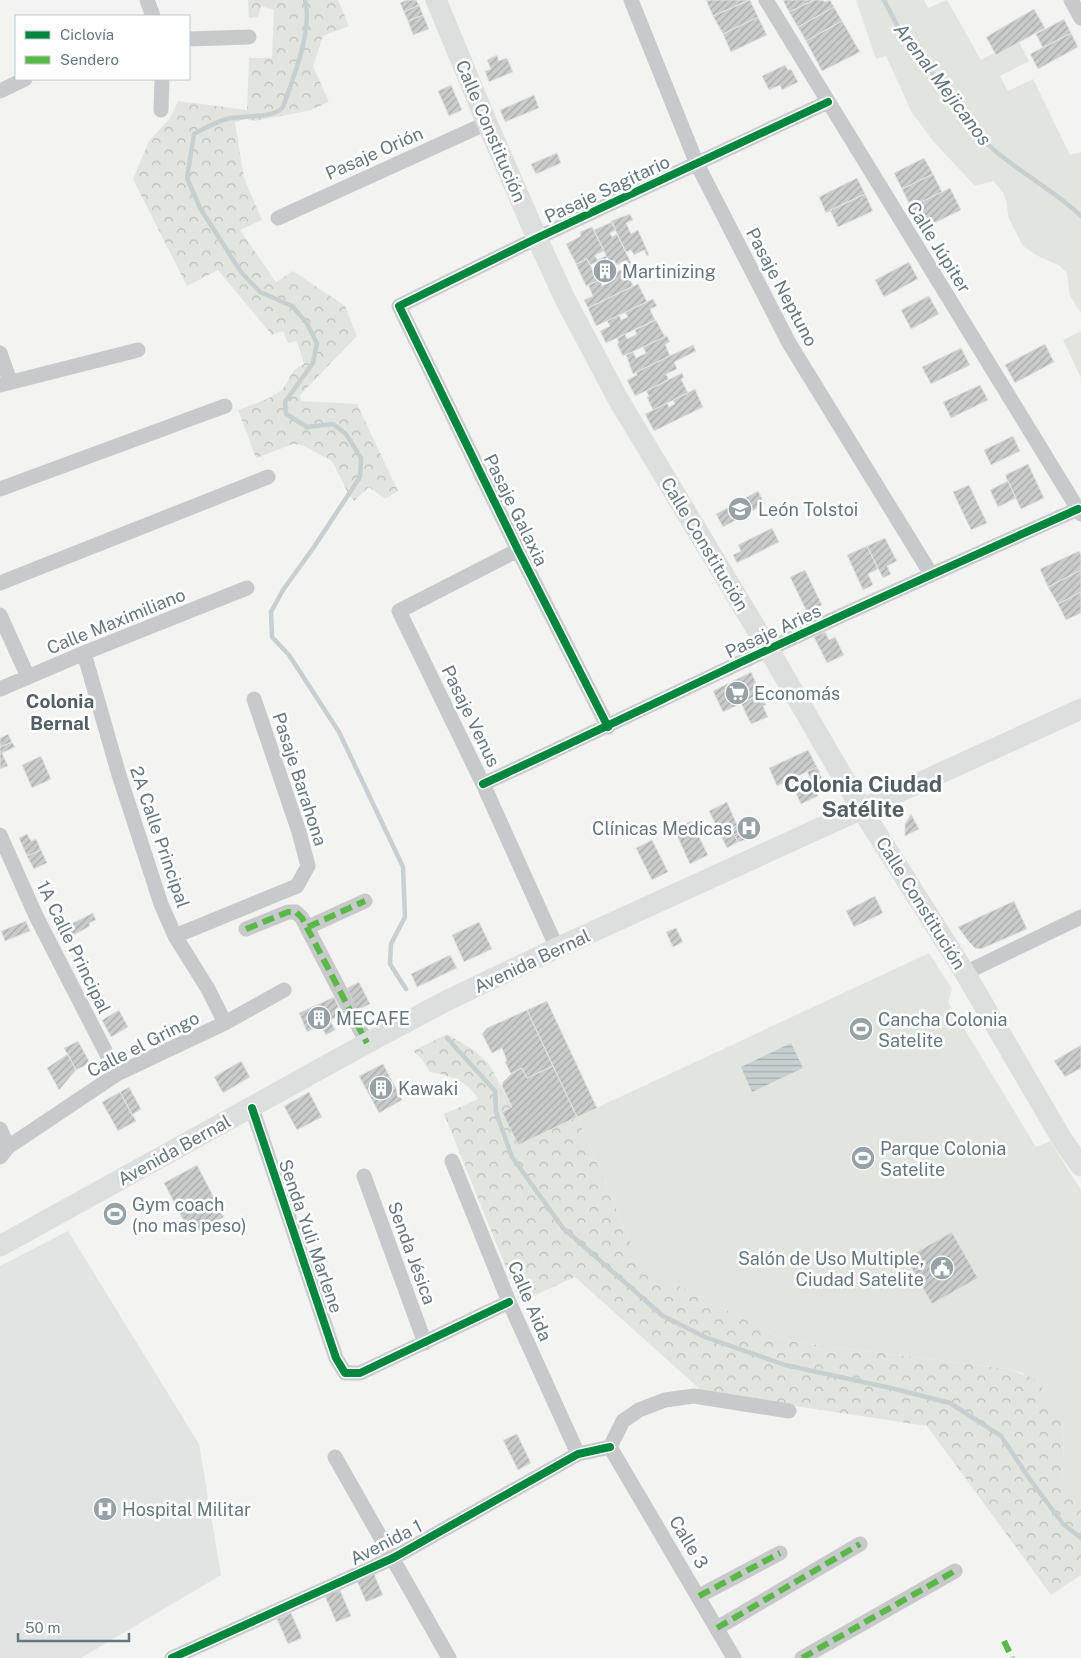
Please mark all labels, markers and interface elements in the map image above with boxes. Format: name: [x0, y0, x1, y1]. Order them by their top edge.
legend: [15, 15, 190, 80]
water label: Arenal Mejicanos: [890, 19, 996, 149]
text: Ciclovía: [60, 26, 114, 43]
text: Sendero: [60, 51, 119, 68]
street label: Calle Constitución: [452, 57, 530, 205]
street label: Pasaje Orión: [322, 122, 426, 184]
street label: Pasaje Sagitario: [541, 151, 673, 227]
street label: Calle Júpiter: [903, 198, 975, 296]
street label: Pasaje Neptuno: [742, 224, 822, 350]
building icon: Martinizing: [592, 258, 618, 284]
place label: Martinizing: [622, 261, 716, 282]
street label: Pasaje Galaxia: [480, 450, 552, 570]
street label: Calle Constitución: [657, 473, 753, 615]
school or university icon: León Tolstoi: [727, 496, 753, 522]
place label: León Tolstoi: [758, 499, 858, 520]
street label: Calle Maximiliano: [44, 584, 188, 658]
street label: Pasaje Aries: [722, 600, 824, 662]
street label: Pasaje Venus: [437, 662, 505, 770]
supermarket icon: Economás: [724, 680, 750, 706]
place label: Economás: [754, 683, 840, 704]
district label: Colonia Bernal: [26, 690, 94, 734]
street label: Pasaje Barahona: [269, 710, 331, 848]
street label: 2A Calle Principal: [126, 763, 194, 911]
district label: Colonia Ciudad Satélite: [784, 771, 942, 822]
hospital icon: Clínicas Medicas: [736, 815, 762, 841]
place label: Clínicas Medicas: [592, 818, 732, 839]
street label: Calle Constitución: [872, 833, 970, 973]
street label: 1A Calle Principal: [33, 877, 115, 1017]
street label: Avenida Bernal: [471, 925, 593, 997]
building icon: MECAFE: [306, 1005, 332, 1031]
street label: Calle el Gringo: [83, 1007, 203, 1081]
place label: MECAFE: [336, 1008, 410, 1029]
place label: Cancha Colonia Satelite: [878, 1009, 1007, 1051]
sports icon: Cancha Colonia Satelite: [848, 1016, 874, 1042]
building icon: Kawaki: [368, 1075, 394, 1101]
place label: Kawaki: [398, 1078, 458, 1099]
street label: Avenida Bernal: [114, 1110, 234, 1190]
place label: Parque Colonia Satelite: [880, 1138, 1006, 1180]
sports icon: Parque Colonia Satelite: [850, 1145, 876, 1171]
street label: Senda Yuli Marlene: [275, 1156, 347, 1316]
place label: Gym coach (no mas peso): [132, 1194, 247, 1236]
street label: Senda Jésica: [384, 1199, 440, 1307]
sports icon: Gym coach (no mas peso): [102, 1201, 128, 1227]
place label: Salón de Uso Multiple, Ciudad Satelite: [738, 1248, 924, 1290]
public building icon: Salón de Uso Multiple, Ciudad Satelite: [929, 1255, 955, 1281]
street label: Calle Aida: [504, 1258, 556, 1344]
hospital icon: Hospital Militar: [92, 1496, 118, 1522]
place label: Hospital Militar: [122, 1499, 251, 1520]
street label: Calle 3: [665, 1512, 713, 1572]
street label: Avenida 1: [346, 1515, 426, 1569]
scale bar: [18, 1610, 129, 1642]
text: 50 m: [25, 1619, 60, 1636]

